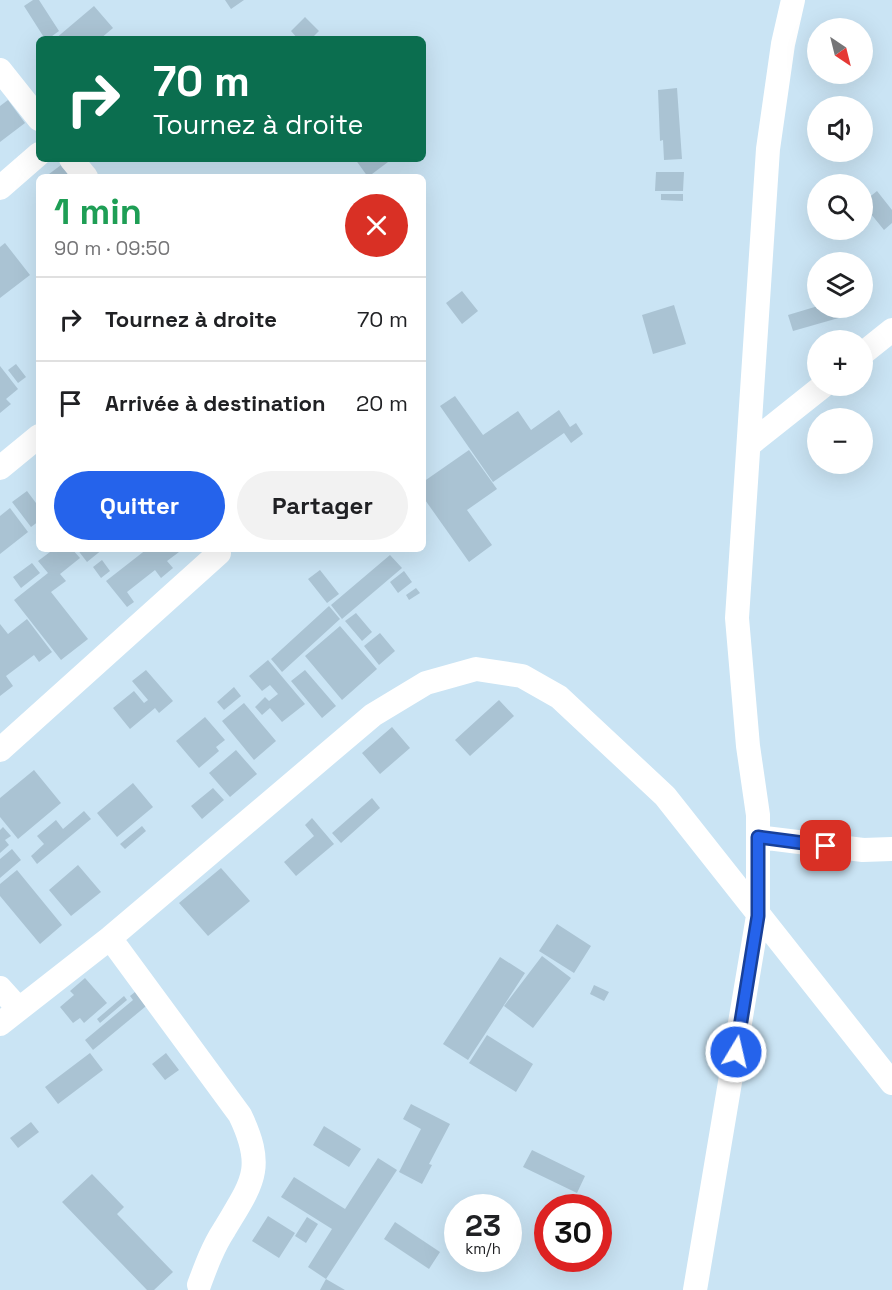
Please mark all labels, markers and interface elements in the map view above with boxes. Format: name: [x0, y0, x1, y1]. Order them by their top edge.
north arrow: [807, 18, 873, 84]
map controls: [807, 18, 873, 474]
text: 70 m: [153, 55, 250, 108]
icon: right: [54, 60, 132, 138]
button: sound: [807, 96, 873, 162]
text: Tournez à droite: [153, 107, 363, 142]
button: search: [807, 174, 873, 240]
text: 1 min: [54, 189, 142, 235]
button: close: [345, 194, 408, 257]
text: 90 m · 09:50: [54, 235, 170, 261]
button: layers: [807, 252, 873, 318]
icon: right: [54, 303, 87, 336]
text: Tournez à droite: [105, 305, 277, 333]
text: 70 m: [357, 305, 408, 333]
button: +: [807, 330, 873, 396]
icon: arrive: [54, 387, 87, 420]
text: Arrivée à destination: [105, 389, 326, 417]
text: 20 m: [356, 389, 408, 417]
button: −: [807, 408, 873, 474]
button: Quitter: [54, 471, 225, 540]
button: Partager: [237, 471, 408, 540]
pin: [800, 820, 851, 871]
icon: arrive: [809, 829, 842, 862]
position arrow: [704, 1020, 768, 1084]
speed limit sign: 30: [534, 1194, 612, 1272]
text: 23: [465, 1206, 501, 1245]
text: km/h: [465, 1239, 501, 1258]

